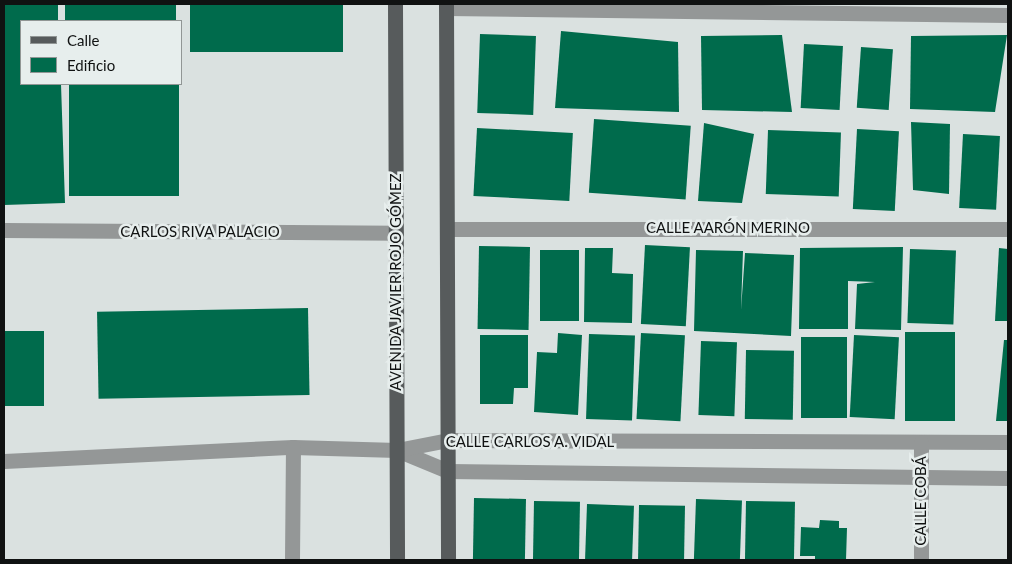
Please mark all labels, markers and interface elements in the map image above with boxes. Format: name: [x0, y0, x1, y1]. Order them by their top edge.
legend: [20, 20, 182, 85]
text: Calle: [67, 31, 99, 49]
text: Edificio: [67, 56, 115, 74]
street label: AVENIDA JAVIER ROJO GÓMEZ: [387, 173, 405, 391]
street label: CALLE AARÓN MERINO: [646, 219, 810, 237]
street label: CARLOS RIVA PALACIO: [120, 223, 280, 241]
street label: CALLE CARLOS A. VIDAL: [445, 433, 615, 451]
street label: CALLE COBÁ: [912, 456, 930, 546]

